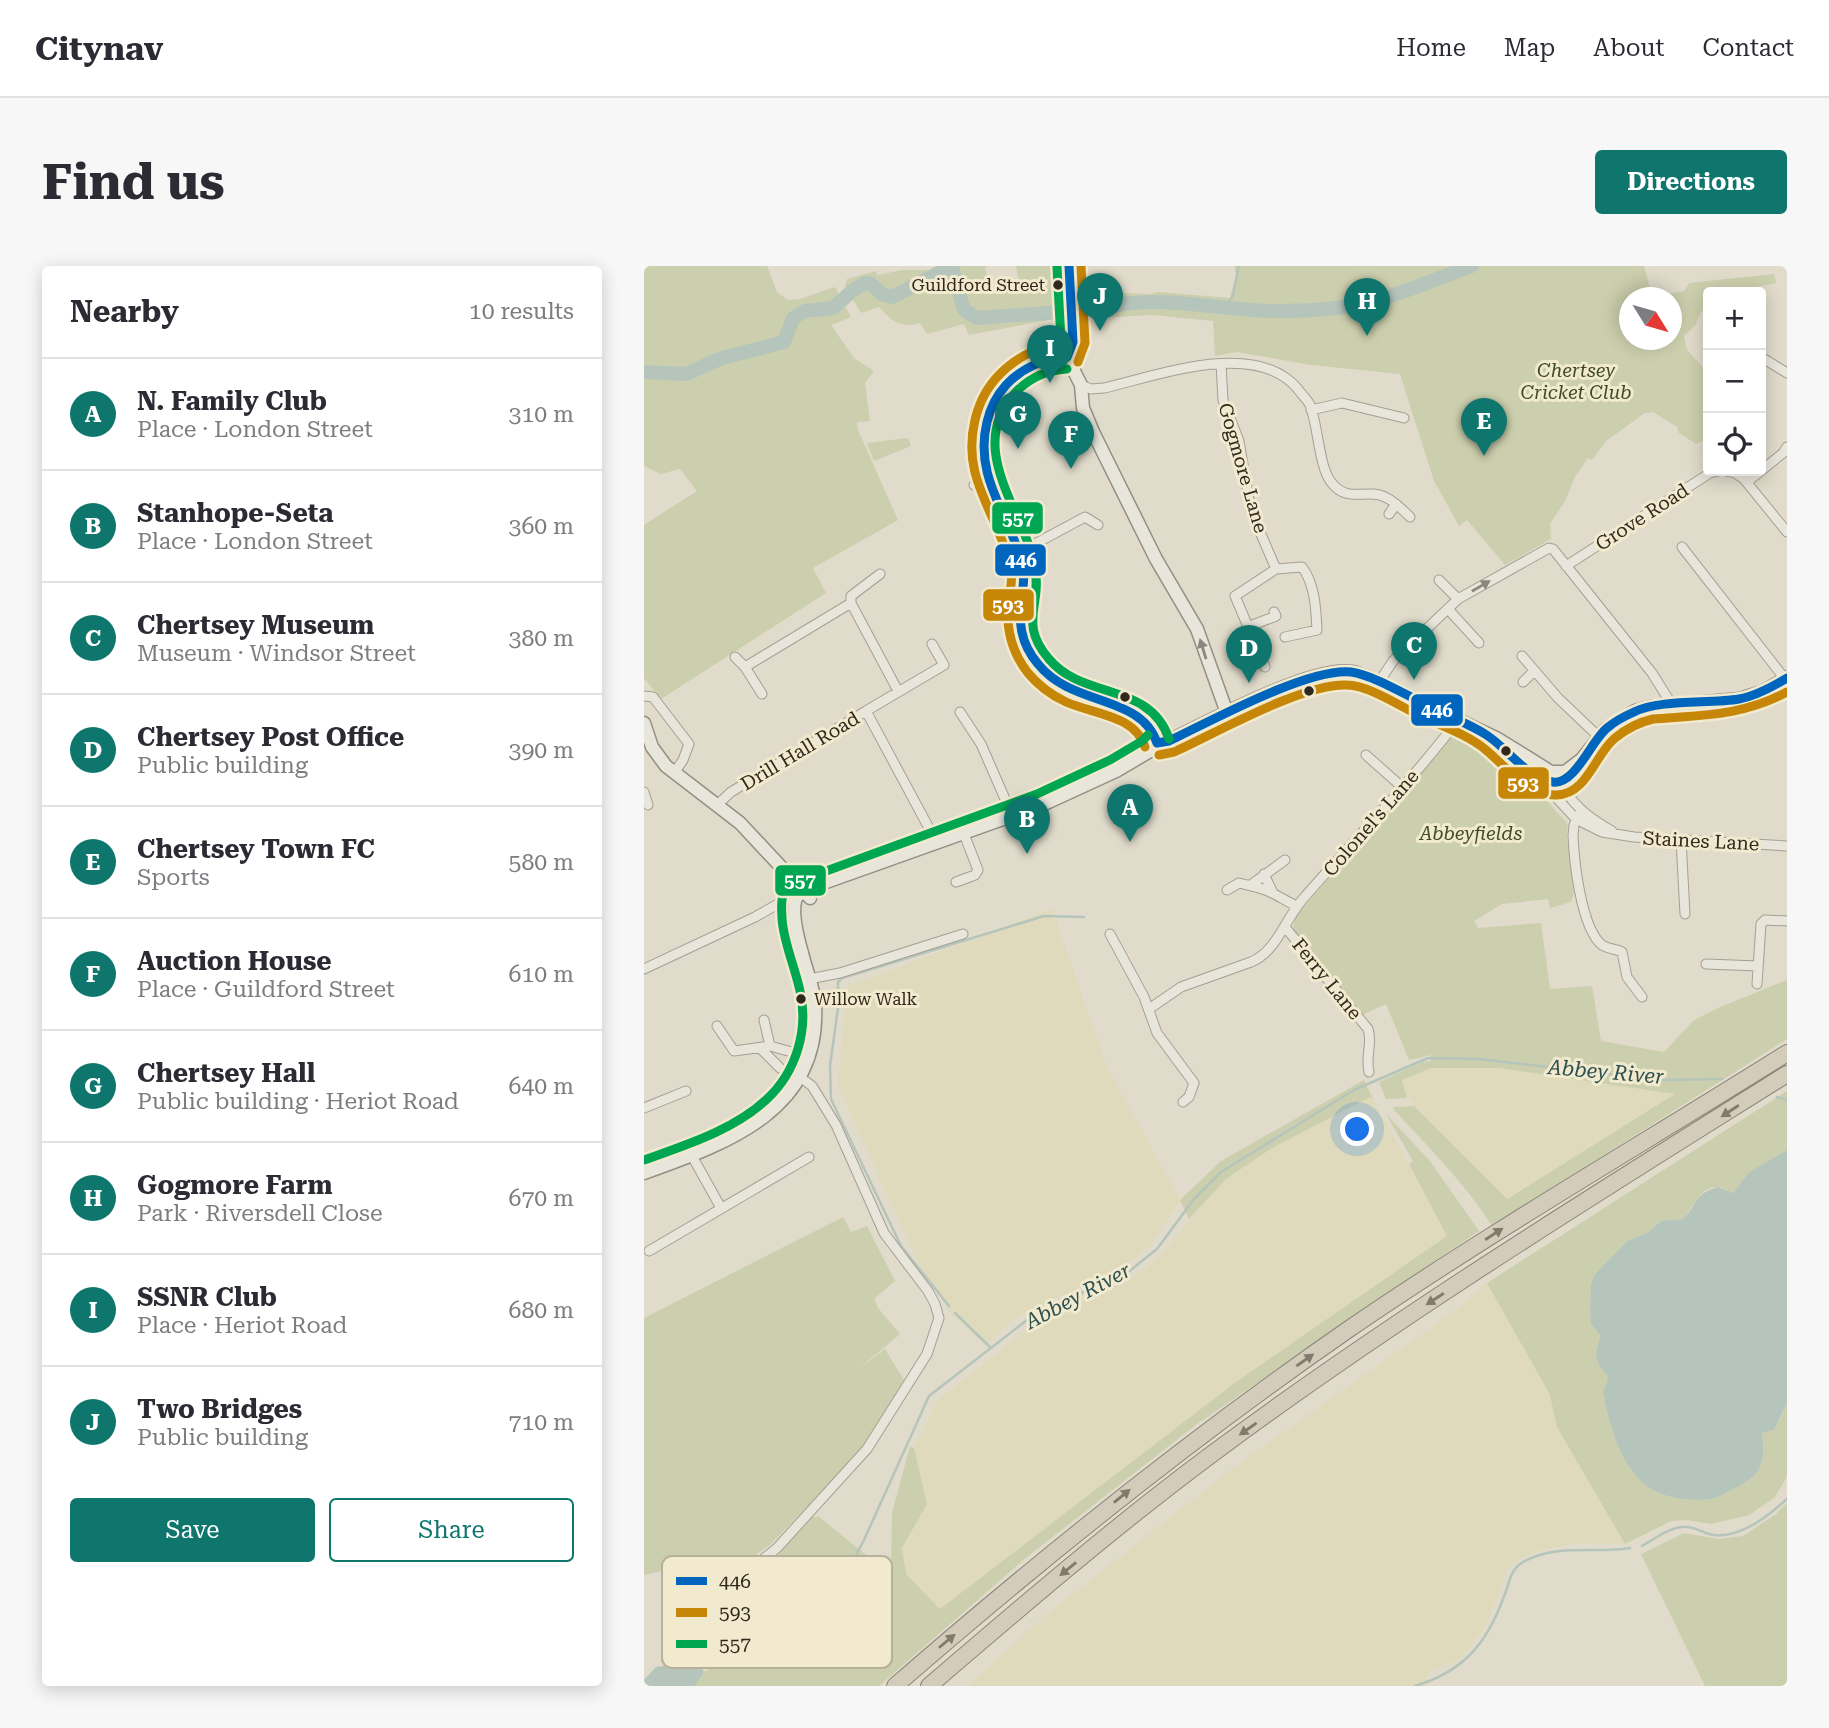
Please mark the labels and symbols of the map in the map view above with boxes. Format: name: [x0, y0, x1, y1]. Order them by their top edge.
pin: J: [1077, 273, 1123, 331]
place label: Guildford Street: [911, 275, 1045, 295]
marker: Guildford Street: [1051, 278, 1065, 292]
pin: H: [1344, 278, 1390, 336]
north arrow: [1619, 287, 1682, 350]
pin: I: [1027, 325, 1073, 383]
park label: Chertsey Cricket Club: [1521, 359, 1631, 404]
pin: G: [995, 391, 1041, 449]
pin: E: [1461, 398, 1507, 456]
street label: Gogmore Lane: [1213, 400, 1273, 536]
pin: F: [1048, 411, 1094, 469]
street label: Grove Road: [1591, 478, 1693, 556]
line badge: 557: [991, 501, 1044, 535]
text: 557: [1002, 507, 1034, 530]
line badge: 446: [994, 543, 1047, 577]
text: 446: [1005, 549, 1037, 572]
one-way arrow: [1471, 579, 1490, 592]
line badge: 593: [982, 588, 1035, 622]
text: 593: [992, 594, 1024, 617]
pin: C: [1391, 622, 1437, 680]
pin: D: [1226, 625, 1272, 683]
one-way arrow: [1198, 638, 1208, 659]
unlabelled marker: [1302, 684, 1316, 698]
unlabelled marker: [1118, 690, 1132, 704]
line badge: 446: [1410, 693, 1464, 727]
text: 446: [1421, 699, 1453, 722]
street label: Drill Hall Road: [737, 707, 863, 795]
unlabelled marker: [1499, 744, 1513, 758]
street label: Colonel's Lane: [1318, 765, 1424, 881]
line badge: 593: [1497, 766, 1550, 800]
text: 593: [1507, 772, 1539, 795]
pin: A: [1107, 784, 1153, 842]
pin: B: [1004, 796, 1050, 854]
park label: Abbeyfields: [1419, 822, 1522, 845]
street label: Staines Lane: [1642, 826, 1760, 856]
line badge: 557: [774, 864, 827, 897]
text: 557: [784, 869, 816, 892]
street label: Ferry Lane: [1287, 934, 1367, 1024]
place label: Willow Walk: [814, 989, 918, 1009]
marker: Willow Walk: [794, 992, 808, 1006]
water label: Abbey River: [1545, 1055, 1665, 1089]
one-way arrow: [1720, 1104, 1739, 1117]
your location: [1340, 1112, 1374, 1146]
one-way arrow: [1484, 1228, 1504, 1241]
water label: Abbey River: [1019, 1258, 1135, 1335]
one-way arrow: [1425, 1293, 1444, 1306]
one-way arrow: [1296, 1353, 1314, 1367]
one-way arrow: [1239, 1422, 1257, 1436]
one-way arrow: [1114, 1489, 1131, 1504]
legend: [662, 1556, 892, 1668]
one-way arrow: [1060, 1561, 1077, 1576]
text: 446: [719, 1570, 751, 1593]
text: 593: [719, 1601, 751, 1624]
text: 557: [719, 1633, 751, 1656]
one-way arrow: [938, 1633, 956, 1649]

